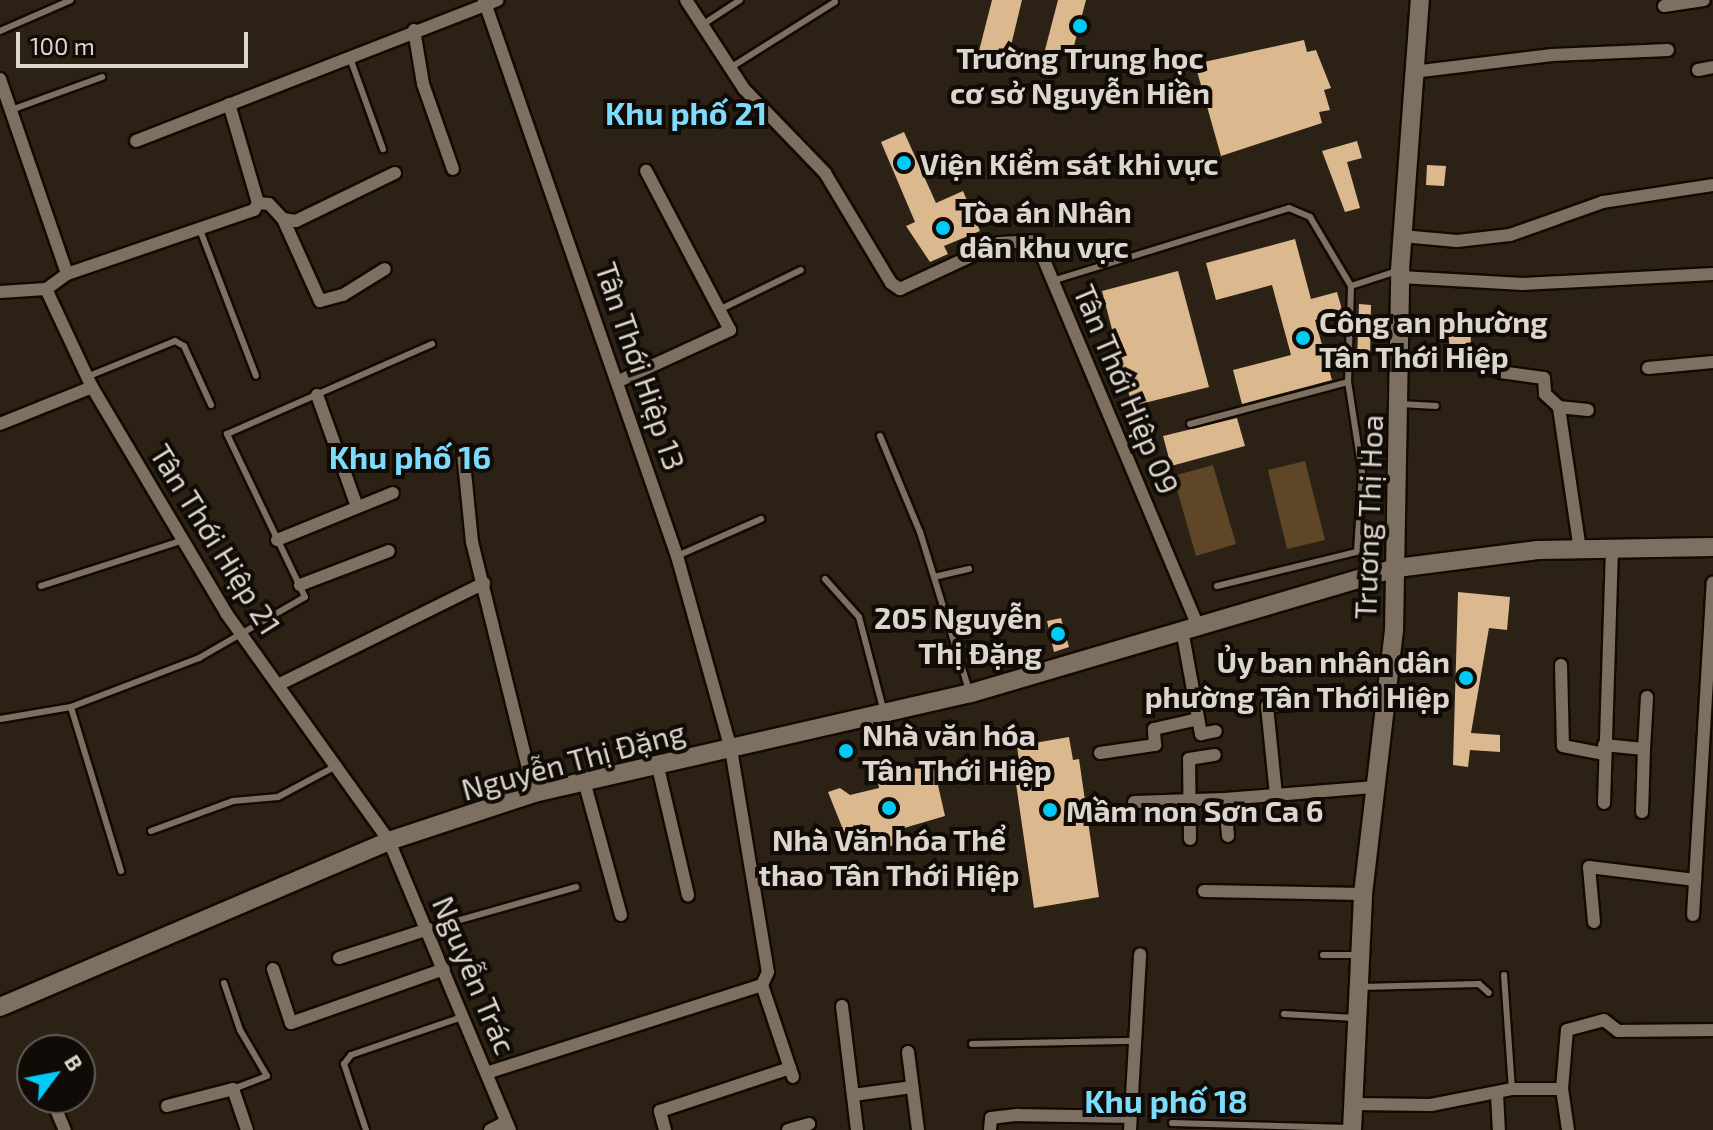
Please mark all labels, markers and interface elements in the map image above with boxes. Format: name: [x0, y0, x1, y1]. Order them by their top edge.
scale bar: [20, 16, 252, 66]
marker: Trường Trung học cơ sở Nguyễn Hiền: [1071, 17, 1089, 35]
text: 100 m: [30, 31, 95, 60]
place label: Trường Trung học cơ sở Nguyễn Hiền: [950, 39, 1210, 110]
district label: Khu phố 21: [605, 93, 767, 131]
place label: Viện Kiểm sát khi vực: [920, 145, 1219, 181]
marker: Viện Kiểm sát khi vực: [895, 154, 913, 172]
place label: Tòa án Nhân dân khu vực: [959, 193, 1132, 264]
marker: Tòa án Nhân dân khu vực: [934, 219, 952, 237]
street label: Tân Thới Hiệp 13: [589, 257, 693, 475]
street label: Tân Thới Hiệp 09: [1067, 279, 1187, 499]
place label: Công an phường Tân Thới Hiệp: [1319, 303, 1548, 374]
marker: Công an phường Tân Thới Hiệp: [1294, 329, 1312, 347]
street label: Trương Thị Hoa: [1346, 414, 1390, 620]
street label: Tân Thới Hiệp 21: [143, 437, 289, 641]
district label: Khu phố 16: [329, 437, 491, 475]
place label: 205 Nguyễn Thị Đặng: [874, 599, 1042, 670]
marker: 205 Nguyễn Thị Đặng: [1049, 625, 1067, 643]
place label: Ủy ban nhân dân phường Tân Thới Hiệp: [1143, 643, 1450, 714]
marker: Ủy ban nhân dân phường Tân Thới Hiệp: [1457, 669, 1475, 687]
street label: Nguyễn Thị Đặng: [457, 713, 689, 807]
place label: Nhà văn hóa Tân Thới Hiệp: [862, 716, 1052, 786]
marker: Nhà văn hóa Tân Thới Hiệp: [837, 742, 855, 760]
place label: Mầm non Sơn Ca 6: [1066, 792, 1323, 828]
marker: Nhà Văn hóa Thể thao Tân Thới Hiệp: [880, 799, 898, 817]
marker: Mầm non Sơn Ca 6: [1041, 801, 1059, 819]
place label: Nhà Văn hóa Thể thao Tân Thới Hiệp: [758, 821, 1020, 892]
street label: Nguyễn Trác: [425, 890, 525, 1060]
north arrow: [16, 1034, 96, 1114]
text: B: [60, 1049, 89, 1075]
district label: Khu phố 18: [1084, 1081, 1248, 1119]

